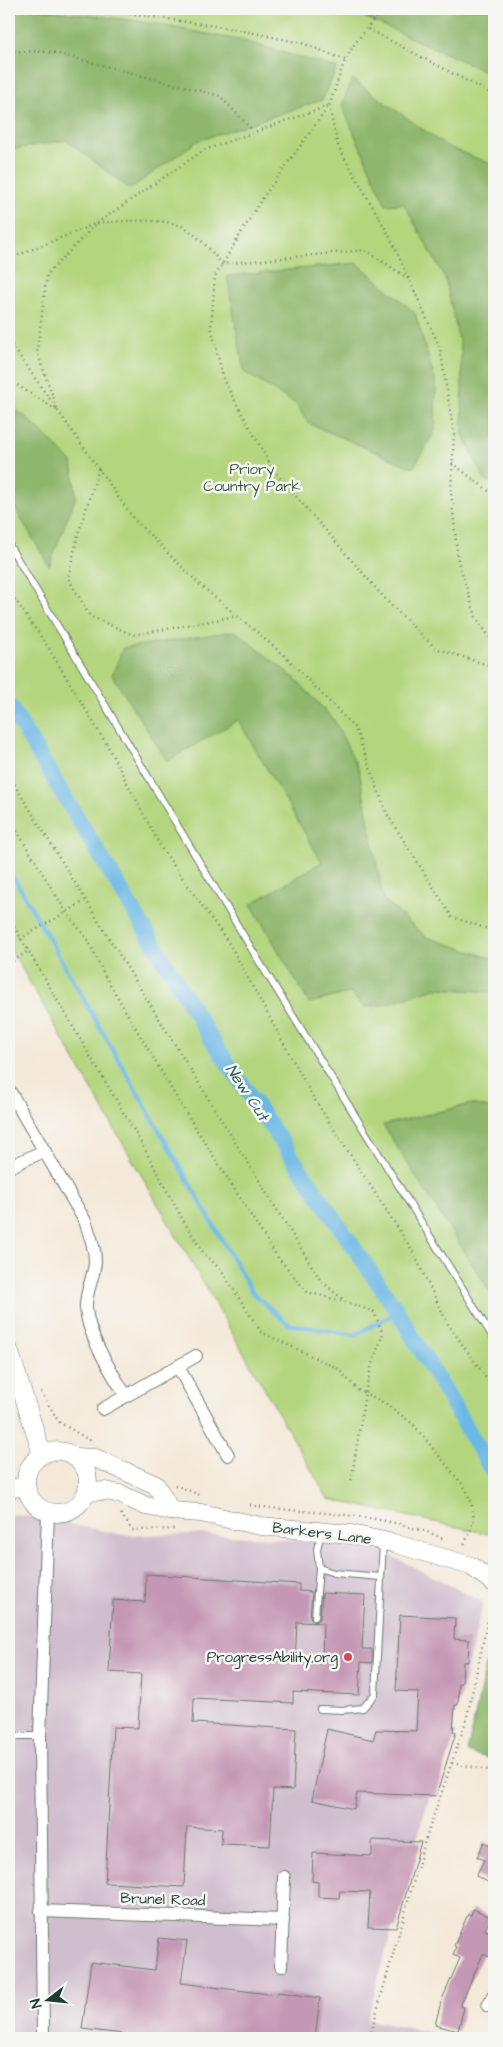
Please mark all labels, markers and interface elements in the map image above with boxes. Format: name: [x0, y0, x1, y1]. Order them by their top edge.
park label: Priory Country Park: [203, 459, 301, 498]
water label: New Cut: [220, 1060, 275, 1126]
street label: Barkers Lane: [271, 1517, 373, 1550]
place label: ProgressAbility.org: [207, 1647, 338, 1669]
marker: ProgressAbility.org: [342, 1651, 354, 1663]
street label: Brunel Road: [120, 1888, 206, 1911]
north arrow: [22, 1974, 72, 2024]
text: N: [26, 1996, 47, 2010]

